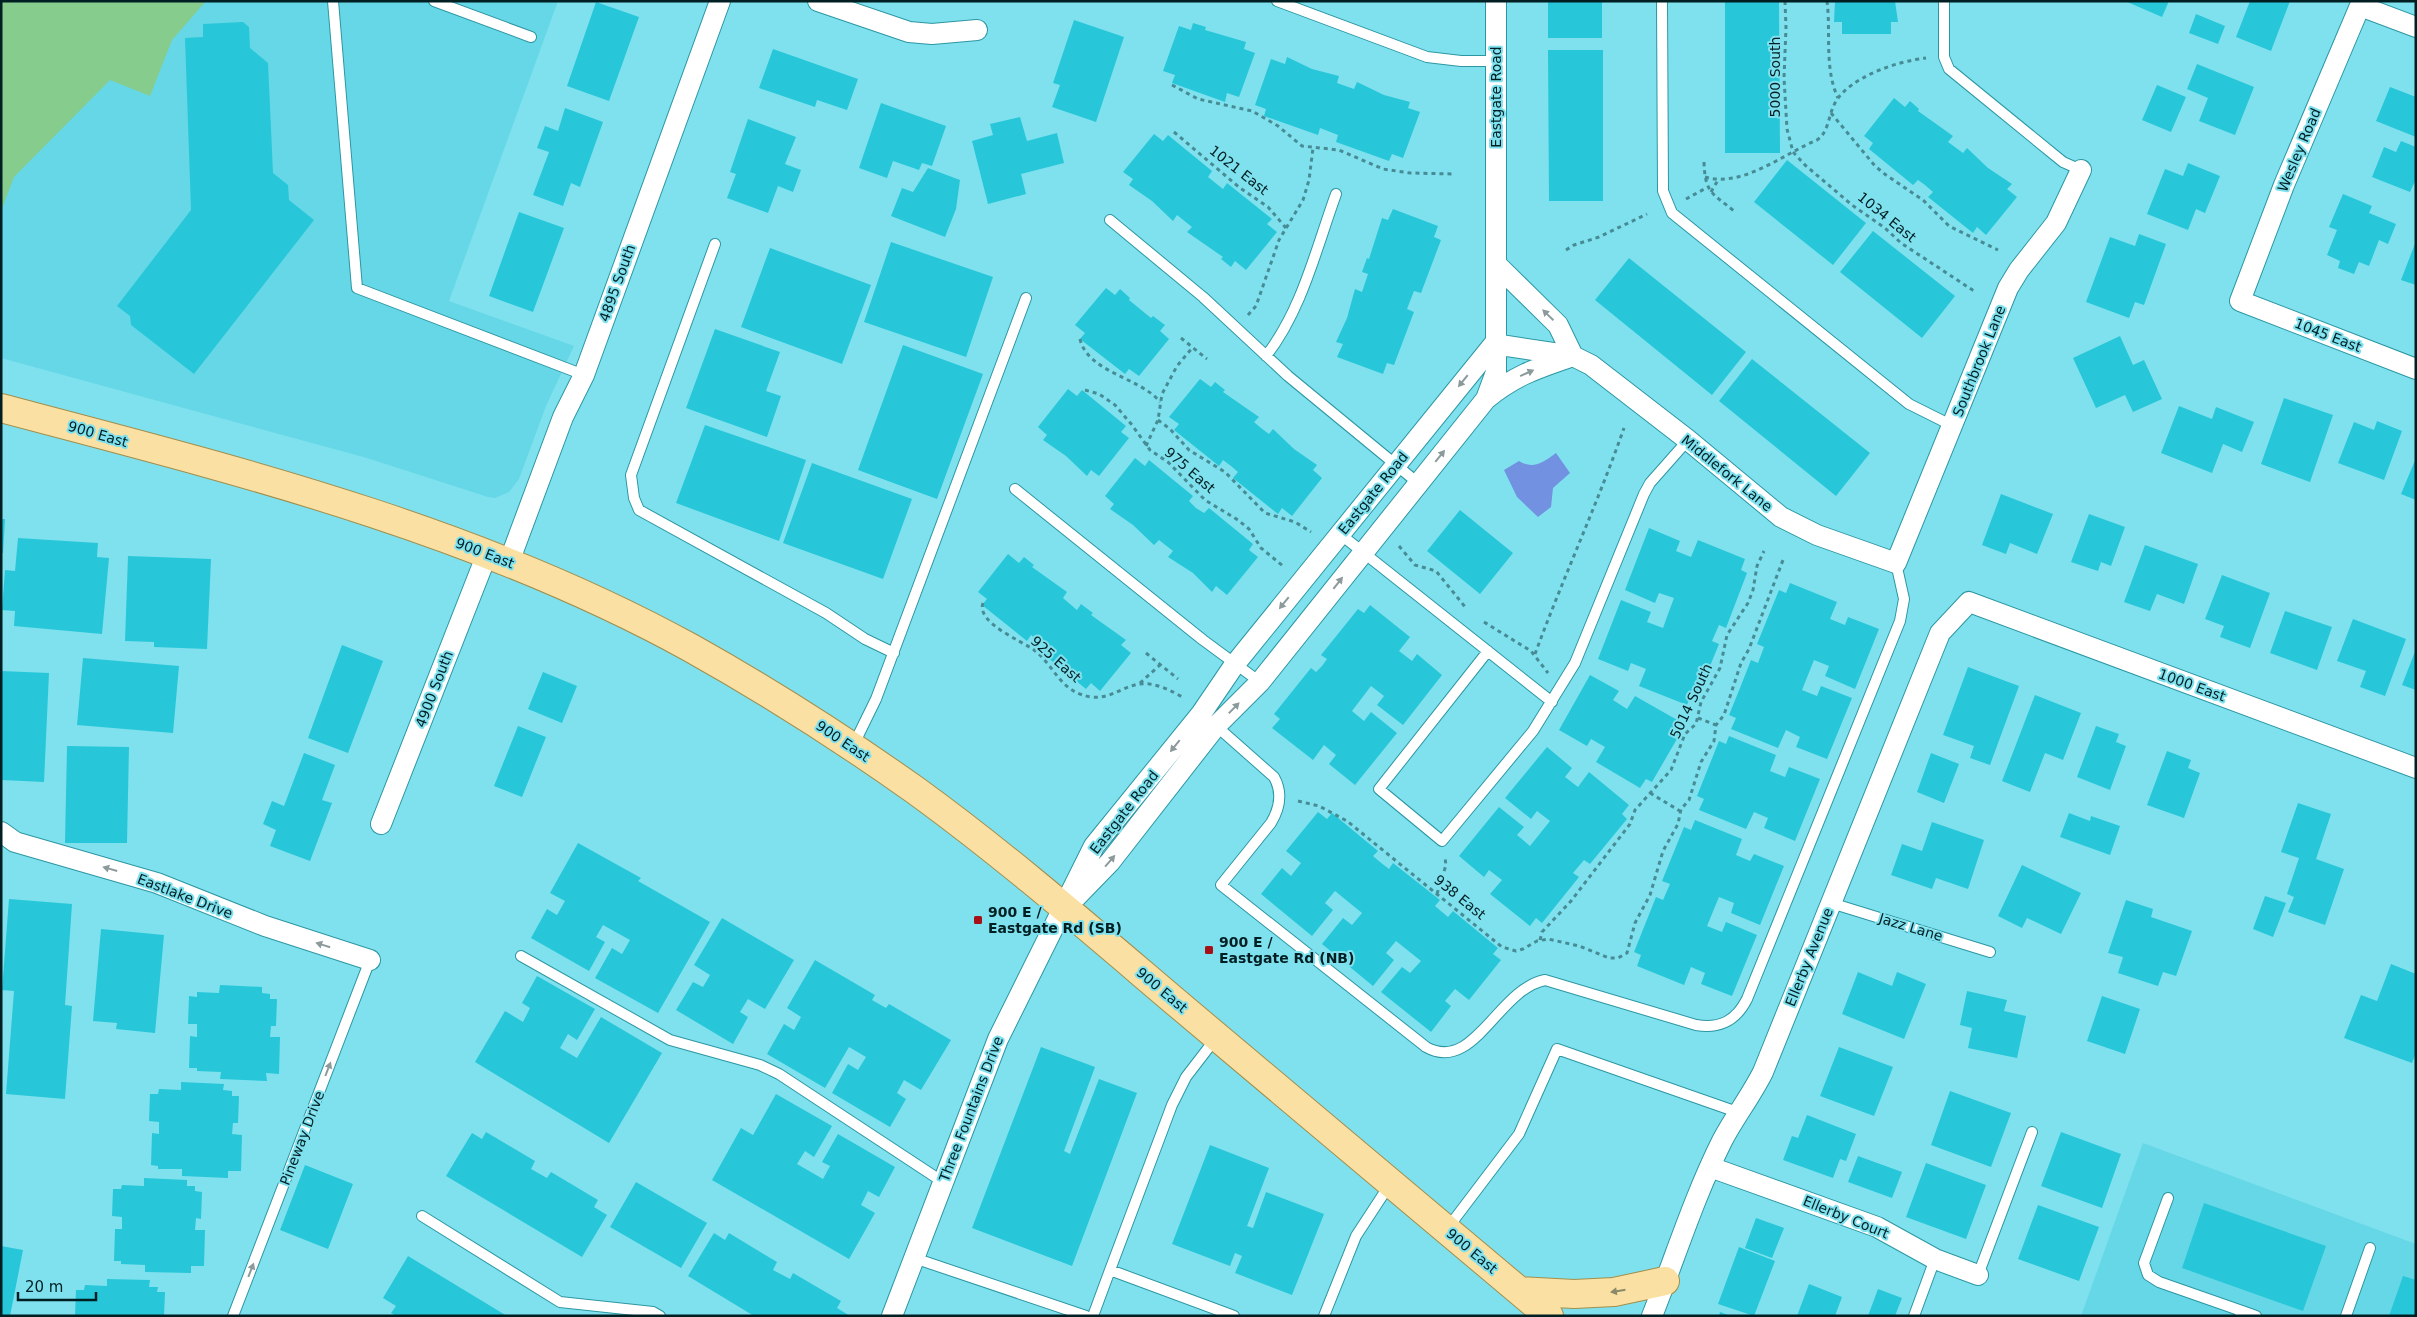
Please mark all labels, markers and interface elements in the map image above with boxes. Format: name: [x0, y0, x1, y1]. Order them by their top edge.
street label: 5000 South: [1767, 37, 1783, 117]
street label: Eastgate Road: [1488, 46, 1504, 148]
street label: Wesley Road: [2274, 106, 2324, 194]
street label: 1021 East: [1206, 142, 1272, 198]
street label: 1034 East: [1855, 189, 1920, 246]
street label: 4895 South: [596, 242, 638, 324]
street label: Southbrook Lane: [1949, 303, 2009, 419]
one-way arrow: [1542, 309, 1554, 321]
street label: 1045 East: [2292, 315, 2364, 355]
one-way arrow: [1520, 368, 1534, 376]
one-way arrow: [1458, 374, 1469, 387]
street label: 900 East: [66, 418, 130, 450]
street label: Middlefork Lane: [1678, 432, 1776, 514]
street label: 975 East: [1162, 444, 1219, 497]
street label: Eastgate Road: [1335, 449, 1411, 537]
one-way arrow: [1434, 450, 1445, 463]
street label: 900 East: [453, 535, 517, 572]
one-way arrow: [1333, 577, 1344, 590]
one-way arrow: [1279, 596, 1290, 609]
street label: 925 East: [1028, 633, 1085, 686]
street label: 4900 South: [412, 648, 456, 730]
street label: 5014 South: [1667, 661, 1715, 741]
street label: 1000 East: [2156, 665, 2228, 705]
one-way arrow: [1228, 702, 1240, 714]
street label: 900 East: [813, 717, 873, 765]
one-way arrow: [1170, 739, 1181, 752]
street label: Eastgate Road: [1086, 767, 1162, 857]
one-way arrow: [1104, 856, 1116, 868]
one-way arrow: [102, 864, 117, 872]
street label: Eastlake Drive: [135, 870, 235, 922]
street label: 938 East: [1431, 871, 1489, 923]
place label: 900 E / Eastgate Rd (SB): [988, 904, 1122, 936]
street label: Ellerby Avenue: [1782, 905, 1836, 1009]
street label: Jazz Lane: [1876, 909, 1945, 944]
marker: 900 E / Eastgate Rd (SB): [972, 914, 984, 926]
place label: 900 E / Eastgate Rd (NB): [1219, 934, 1354, 966]
one-way arrow: [316, 941, 331, 948]
marker: 900 E / Eastgate Rd (NB): [1203, 944, 1215, 956]
street label: 900 East: [1133, 964, 1191, 1016]
street label: Three Fountains Drive: [936, 1034, 1006, 1185]
one-way arrow: [325, 1062, 332, 1077]
street label: Pineway Drive: [277, 1089, 327, 1187]
street label: Ellerby Court: [1801, 1193, 1892, 1242]
street label: 900 East: [1443, 1225, 1501, 1277]
one-way arrow: [247, 1262, 255, 1277]
scale bar: [18, 1270, 95, 1302]
text: 20 m: [25, 1278, 63, 1296]
one-way arrow: [1609, 1287, 1625, 1295]

